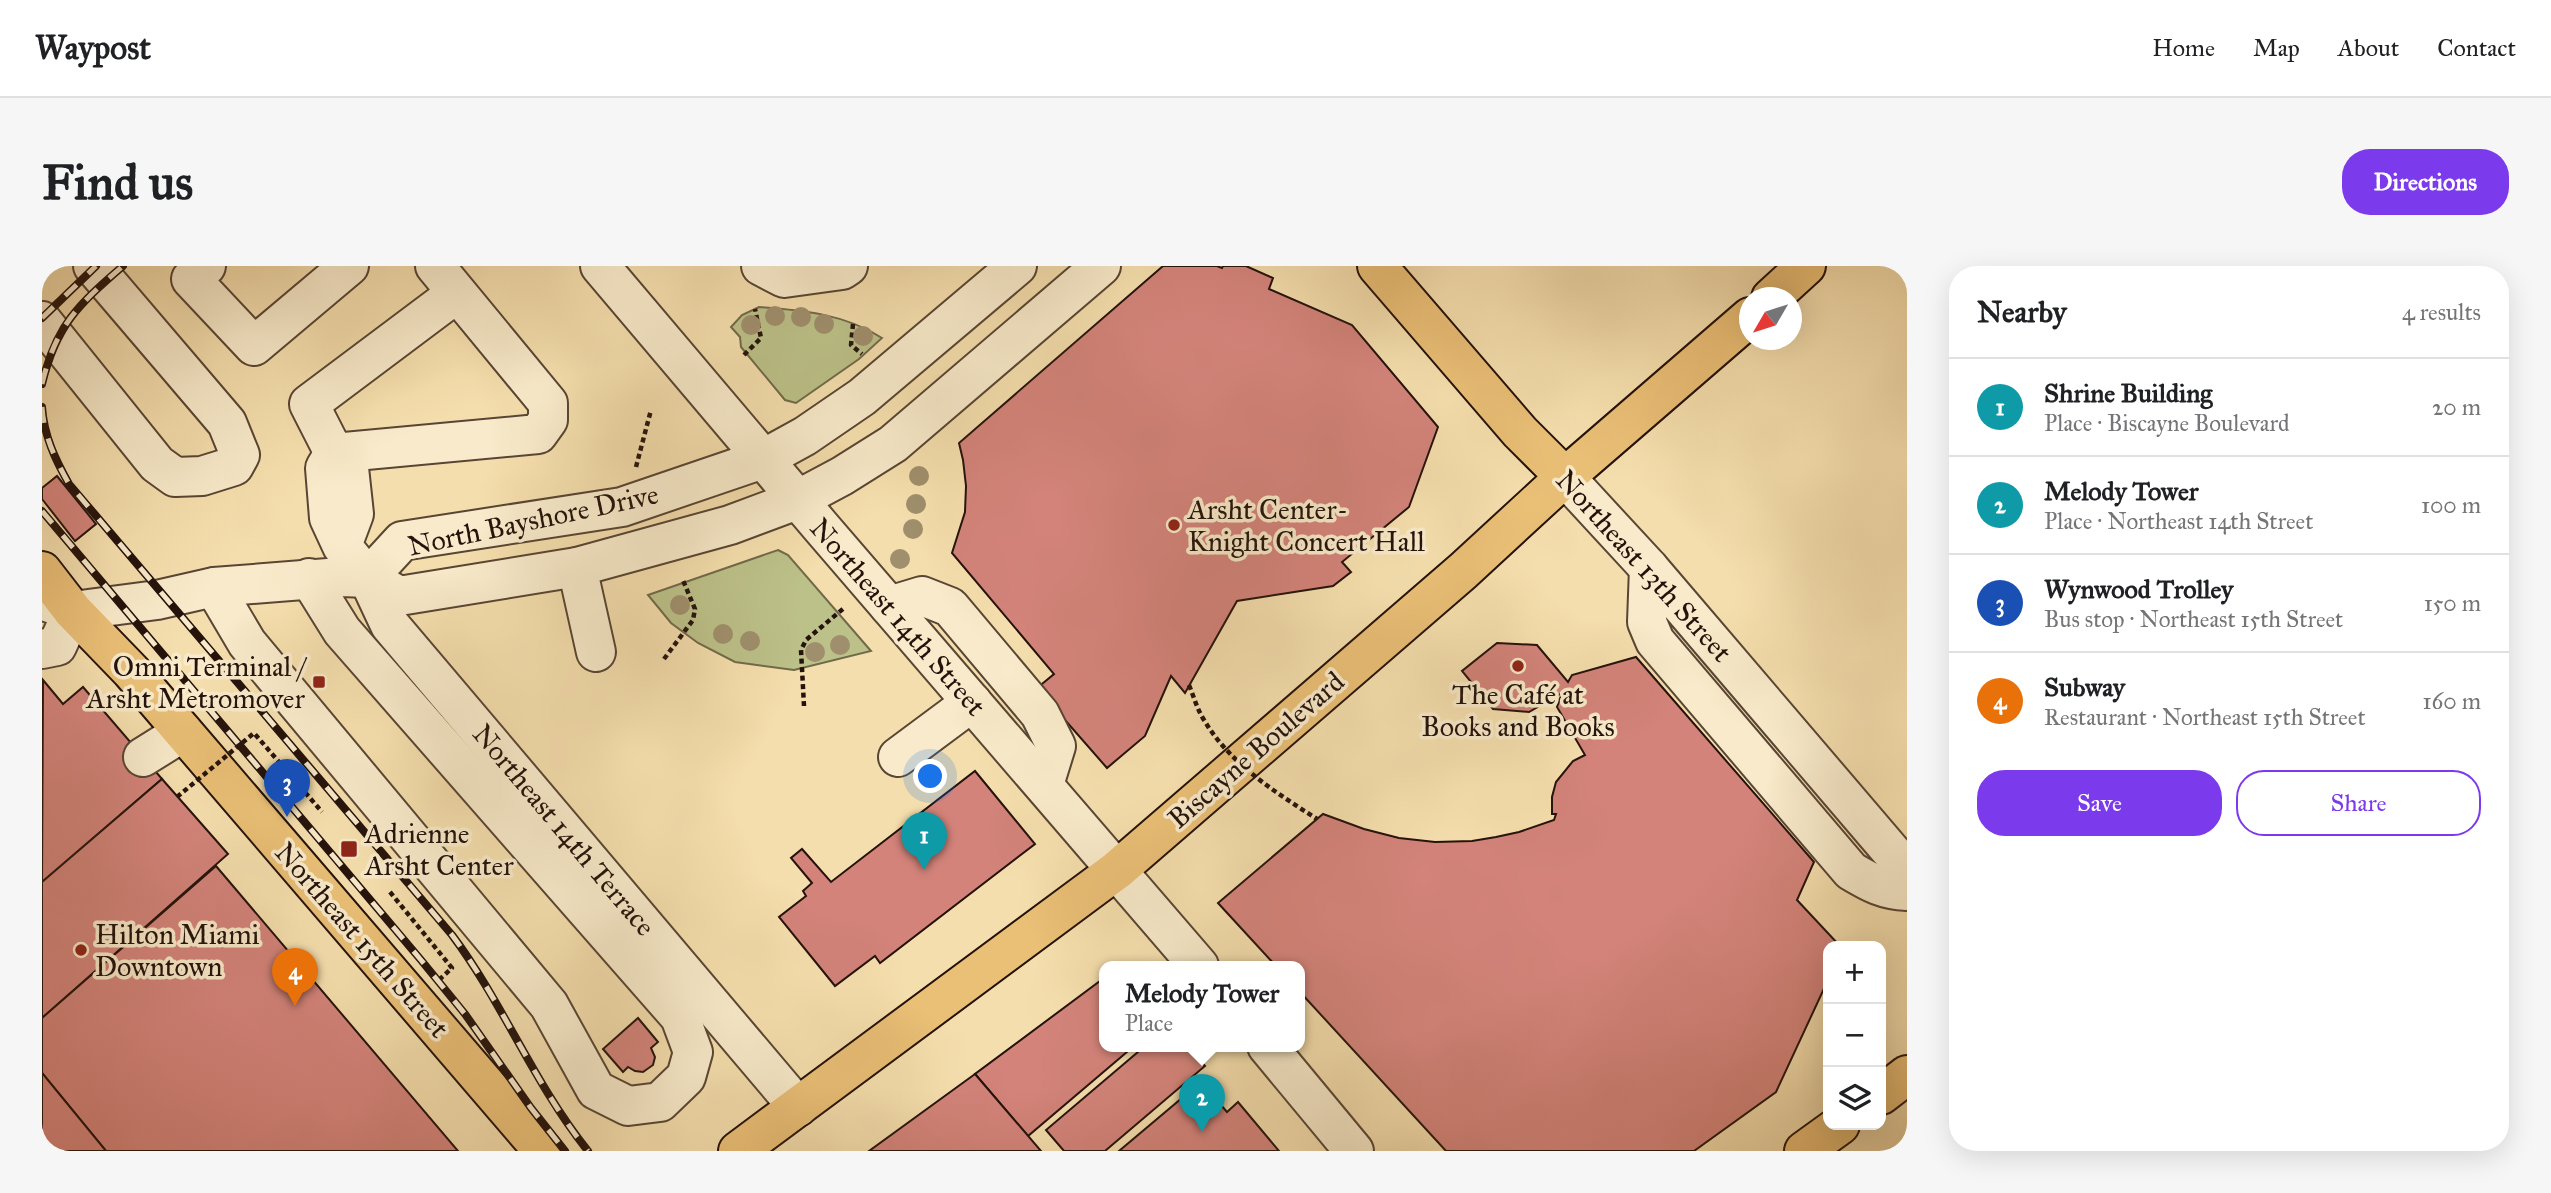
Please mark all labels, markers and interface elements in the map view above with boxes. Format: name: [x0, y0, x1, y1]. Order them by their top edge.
text: Waypost: [35, 28, 151, 68]
text: Home: [2152, 33, 2215, 63]
text: Map: [2253, 33, 2300, 63]
text: About: [2338, 33, 2399, 63]
text: Contact: [2437, 33, 2516, 63]
button: Directions: [2342, 149, 2509, 215]
text: Find us: [42, 153, 193, 212]
north arrow: [1739, 287, 1802, 350]
text: Nearby: [1977, 294, 2067, 330]
text: 4 results: [2402, 298, 2481, 326]
text: Shrine Building: [2044, 377, 2212, 409]
text: 1: [1995, 393, 2005, 421]
text: 20 m: [2432, 393, 2481, 421]
text: Place · Biscayne Boulevard: [2044, 409, 2290, 437]
street label: Northeast 13th Street: [1549, 463, 1739, 669]
text: Melody Tower: [2044, 475, 2198, 507]
street label: North Bayshore Drive: [405, 476, 661, 564]
text: 2: [1994, 491, 2006, 519]
text: 100 m: [2421, 491, 2481, 519]
place label: Arsht Center- Knight Concert Hall: [1187, 492, 1425, 559]
text: Place · Northeast 14th Street: [2044, 507, 2313, 535]
street label: Northeast 14th Street: [803, 511, 994, 723]
marker: Arsht Center- Knight Concert Hall: [1166, 517, 1182, 533]
text: Wynwood Trolley: [2044, 573, 2233, 605]
text: 3: [1995, 589, 2005, 617]
text: 150 m: [2424, 589, 2481, 617]
text: Bus stop · Northeast 15th Street: [2044, 605, 2343, 633]
place label: Omni Terminal / Arsht Metromover: [86, 649, 307, 716]
marker: The Café at Books and Books: [1510, 658, 1526, 674]
street label: Biscayne Boulevard: [1161, 664, 1351, 836]
text: Subway: [2044, 671, 2125, 703]
marker: Omni Terminal / Arsht Metromover: [311, 674, 327, 690]
place label: The Café at Books and Books: [1421, 677, 1615, 744]
text: 4: [1994, 687, 2006, 715]
text: 160 m: [2423, 687, 2481, 715]
text: Restaurant · Northeast 15th Street: [2044, 703, 2366, 731]
street label: Northeast 14th Terrace: [465, 717, 663, 943]
pin: 3: [264, 759, 310, 817]
your location: [913, 759, 947, 793]
button: Save: [1977, 770, 2222, 836]
button: Share: [2236, 770, 2481, 836]
pin: 1: [901, 812, 947, 870]
place label: Adrienne Arsht Center: [364, 816, 514, 883]
street label: Northeast 15th Street: [267, 835, 457, 1045]
marker: Adrienne Arsht Center: [339, 839, 359, 859]
place label: Hilton Miami Downtown: [95, 917, 260, 984]
map controls: [1823, 941, 1886, 1130]
button: +: [1823, 941, 1886, 1004]
marker: Hilton Miami Downtown: [73, 942, 89, 958]
pin: 4: [272, 948, 318, 1006]
popup: [1099, 961, 1305, 1052]
text: Melody Tower: [1125, 977, 1279, 1009]
button: −: [1823, 1004, 1886, 1067]
text: Place: [1125, 1009, 1173, 1037]
button: layers: [1823, 1067, 1886, 1130]
pin: 2: [1179, 1074, 1225, 1132]

